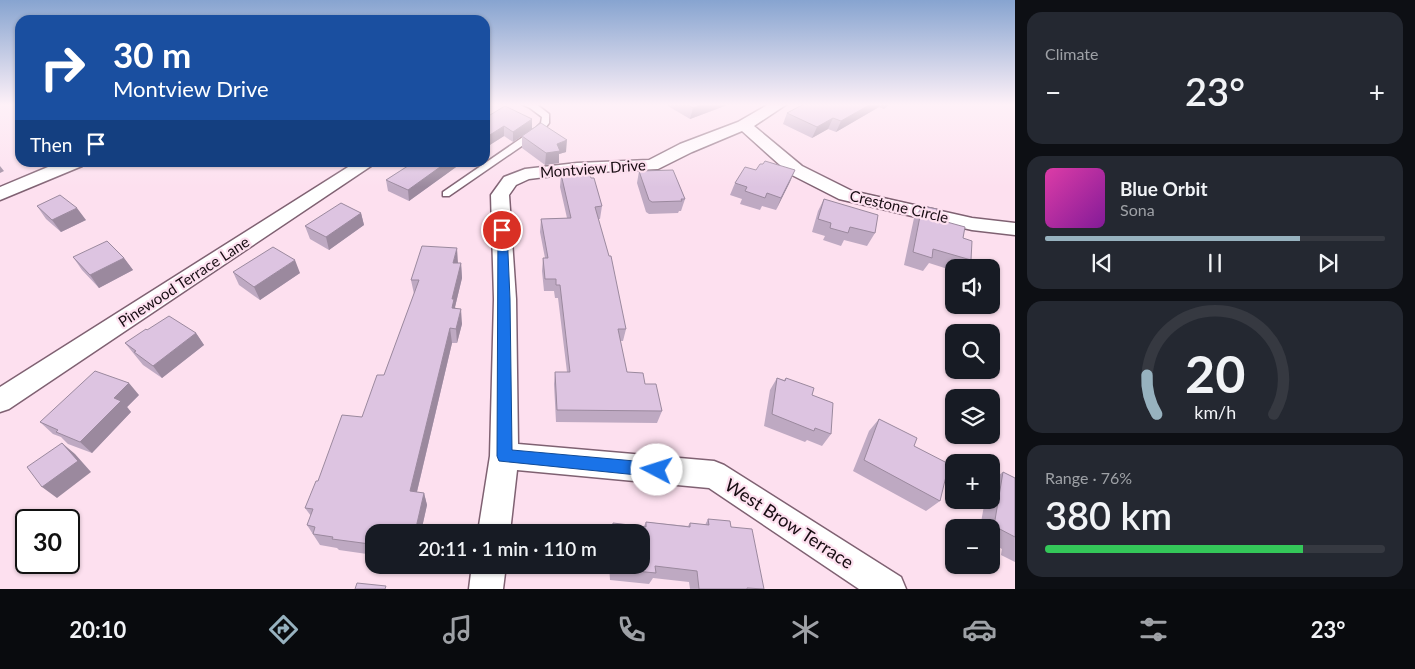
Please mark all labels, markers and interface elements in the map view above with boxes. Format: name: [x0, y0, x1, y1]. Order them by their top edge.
text: 30 m: [113, 33, 191, 75]
icon: right: [30, 35, 95, 100]
text: Climate: [1045, 44, 1098, 63]
text: 23°: [1185, 68, 1245, 114]
text: Montview Drive: [113, 75, 269, 102]
text: −: [1045, 75, 1061, 109]
text: +: [1369, 75, 1385, 109]
icon: arrive: [82, 130, 110, 158]
text: Then: [30, 133, 72, 156]
street label: Montview Drive: [539, 155, 647, 181]
text: Blue Orbit: [1120, 177, 1208, 200]
street label: Crestone Circle: [848, 186, 950, 226]
text: Sona: [1120, 200, 1155, 219]
pin: [481, 209, 523, 251]
icon: arrive: [488, 216, 516, 244]
street label: Pinewood Terrace Lane: [115, 232, 252, 330]
icon: previous: [1088, 249, 1116, 277]
icon: pause: [1201, 249, 1229, 277]
icon: next: [1314, 249, 1342, 277]
map controls: [945, 259, 1000, 574]
button: sound: [945, 259, 1000, 314]
button: search: [945, 324, 1000, 379]
text: 20: [1185, 342, 1245, 404]
button: layers: [945, 389, 1000, 444]
text: km/h: [1194, 401, 1236, 423]
position arrow: [630, 443, 682, 495]
button: +: [945, 454, 1000, 509]
text: Range · 76%: [1045, 468, 1132, 487]
street label: West Brow Terrace: [721, 473, 858, 573]
text: 380 km: [1045, 492, 1172, 538]
speed limit sign: 30: [15, 509, 80, 574]
button: −: [945, 519, 1000, 574]
text: 20:11 · 1 min · 110 m: [418, 537, 597, 560]
icon: directions: [266, 612, 301, 647]
icon: music: [440, 612, 475, 647]
icon: phone: [614, 612, 649, 647]
icon: climate: [788, 612, 823, 647]
icon: car: [962, 612, 997, 647]
icon: filters: [1136, 612, 1171, 647]
text: 20:10: [70, 616, 126, 643]
text: 23°: [1311, 616, 1345, 643]

